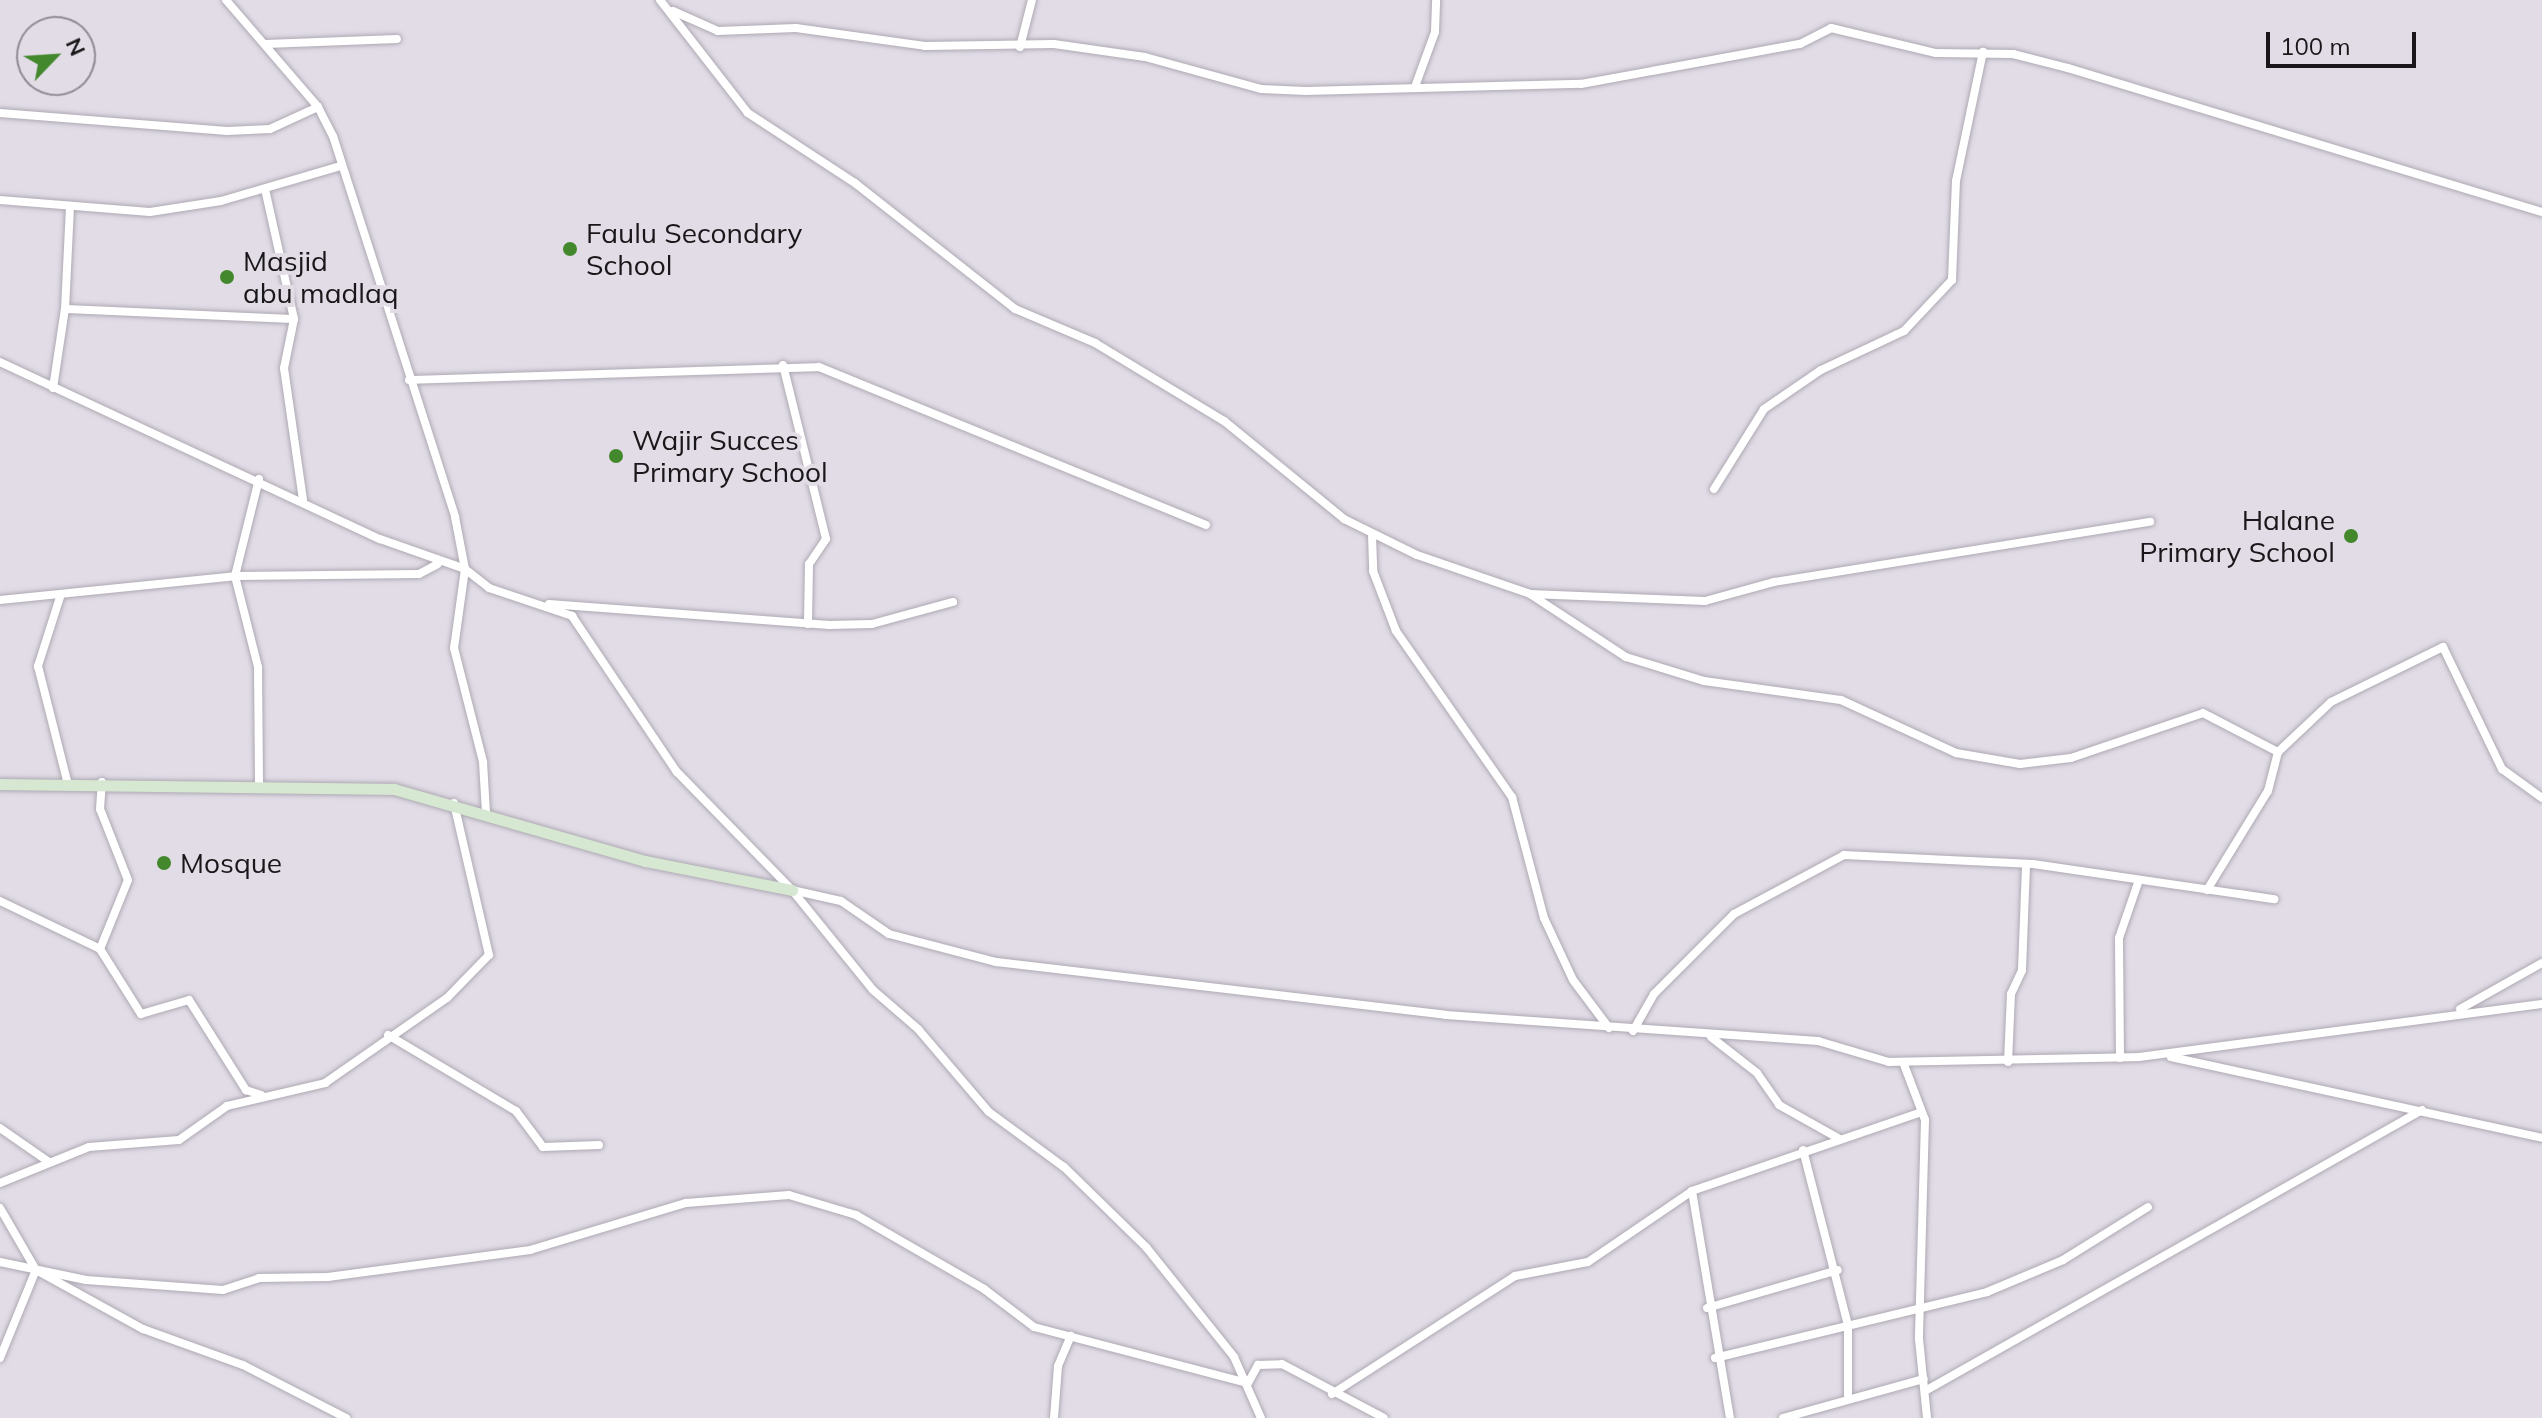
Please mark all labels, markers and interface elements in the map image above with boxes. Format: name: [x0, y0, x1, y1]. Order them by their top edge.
north arrow: [16, 16, 96, 96]
scale bar: [2270, 16, 2420, 66]
text: 100 m: [2280, 31, 2351, 61]
text: N: [60, 33, 92, 60]
place label: Faulu Secondary School: [586, 216, 802, 282]
marker: Faulu Secondary School: [561, 240, 579, 258]
place label: Masjid abu madlaq: [243, 244, 399, 310]
marker: Masjid abu madlaq: [218, 268, 236, 286]
place label: Wajir Succes Primary School: [632, 423, 828, 489]
marker: Wajir Succes Primary School: [607, 447, 625, 465]
place label: Halane Primary School: [2139, 503, 2335, 569]
marker: Halane Primary School: [2342, 527, 2360, 545]
place label: Mosque: [180, 846, 282, 880]
marker: Mosque: [155, 854, 173, 872]

